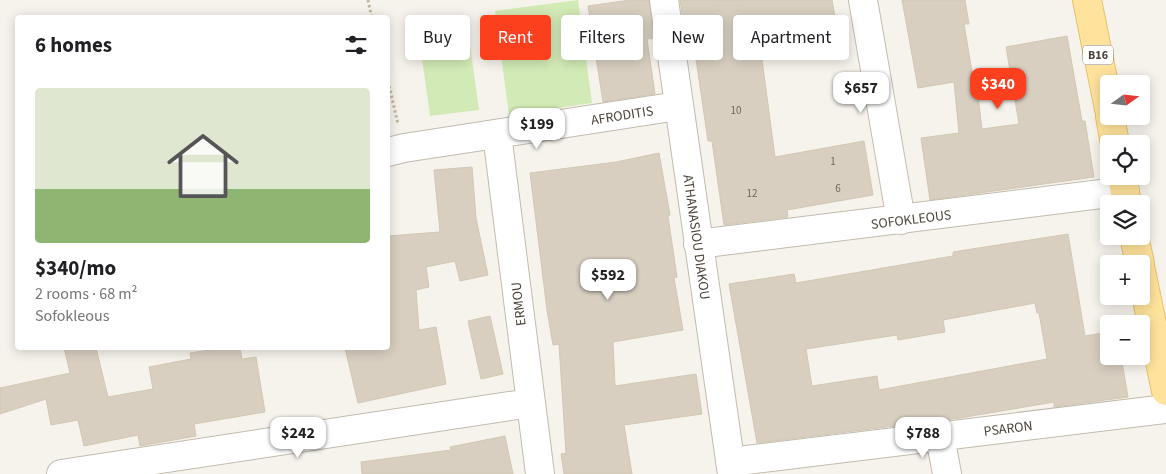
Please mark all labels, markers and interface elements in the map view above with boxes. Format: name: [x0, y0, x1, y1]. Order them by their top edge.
chip: Buy: [405, 15, 470, 60]
chip: Rent: [480, 15, 551, 60]
chip: Filters: [561, 15, 643, 60]
chip: New: [653, 15, 723, 60]
chip: Apartment: [733, 15, 849, 60]
text: 6 homes: [35, 30, 112, 60]
icon: filters: [342, 31, 370, 59]
road number: B16: [1083, 46, 1113, 64]
pin: $340: [968, 68, 1028, 110]
pin: $657: [831, 72, 891, 114]
text: $340: [981, 73, 1015, 95]
north arrow: [1100, 75, 1150, 125]
map controls: [1100, 75, 1150, 365]
text: $657: [844, 77, 878, 99]
street label: AFRODITIS: [590, 101, 655, 131]
house number: 10: [731, 103, 741, 118]
pin: $199: [507, 108, 567, 150]
text: $199: [520, 113, 554, 135]
icon: home: [158, 121, 248, 211]
button: locate: [1100, 135, 1150, 185]
house number: 1: [830, 154, 836, 169]
street label: ATHANASIOU DIAKOU: [677, 173, 715, 301]
house number: 6: [835, 181, 841, 196]
house number: 12: [747, 186, 757, 201]
button: layers: [1100, 195, 1150, 245]
street label: SOFOKLEOUS: [870, 205, 952, 235]
text: $340/mo: [35, 253, 116, 283]
button: +: [1100, 255, 1150, 305]
pin: $592: [578, 258, 638, 301]
text: $592: [591, 264, 625, 286]
street label: ERMOU: [506, 281, 532, 327]
text: 2 rooms · 68 m²: [35, 283, 137, 305]
text: Sofokleous: [35, 305, 109, 327]
button: −: [1100, 315, 1150, 365]
pin: $242: [268, 416, 328, 459]
pin: $788: [893, 416, 953, 459]
street label: PSARON: [982, 416, 1034, 442]
text: $242: [281, 422, 315, 444]
text: $788: [906, 422, 940, 444]

